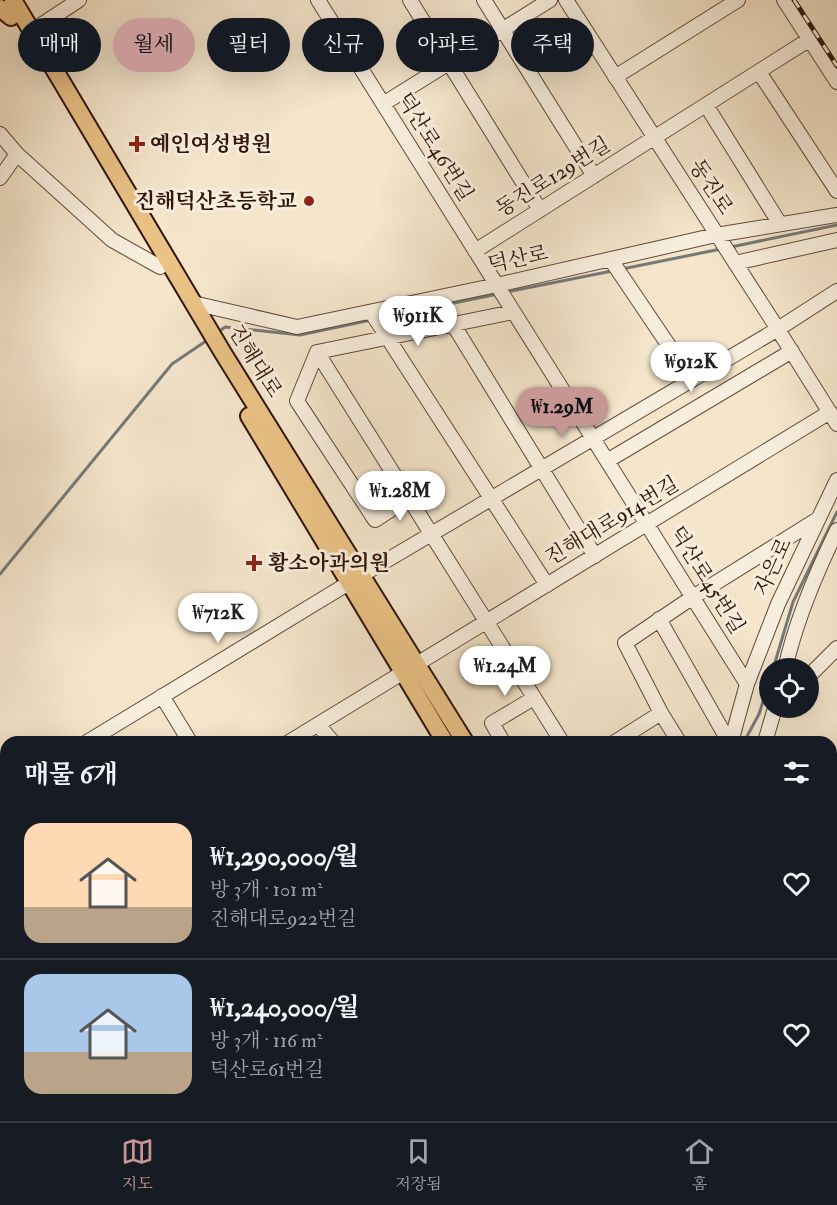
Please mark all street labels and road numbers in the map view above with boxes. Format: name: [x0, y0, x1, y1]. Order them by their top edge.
street label: 덕산로46번길: [391, 88, 479, 206]
street label: 동진로129번길: [491, 131, 615, 223]
street label: 동진로: [683, 154, 739, 220]
street label: 덕산로: [485, 239, 551, 279]
street label: 진해대로: [222, 319, 288, 403]
street label: 진해대로914번길: [540, 470, 684, 572]
street label: 덕산로45번길: [663, 521, 751, 639]
street label: 자은로: [748, 534, 798, 600]

